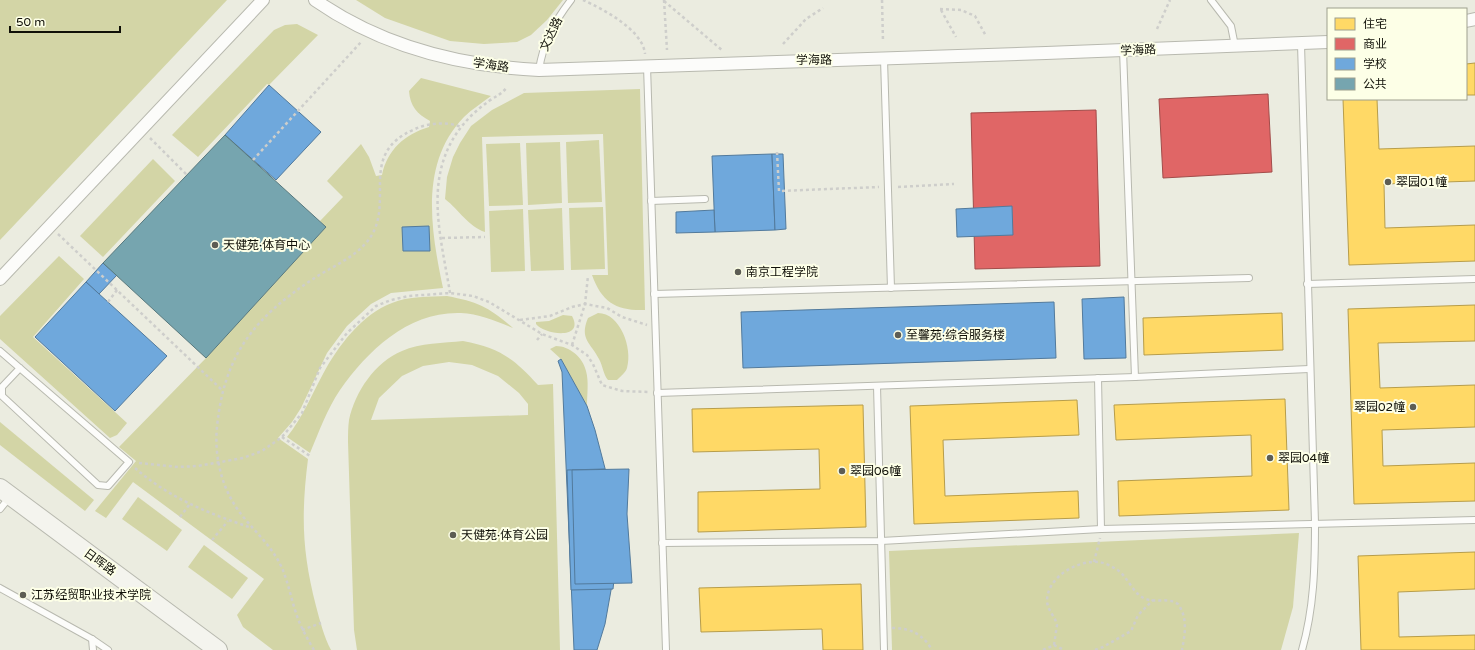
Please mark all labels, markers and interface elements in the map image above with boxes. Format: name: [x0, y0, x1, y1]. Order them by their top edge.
scale bar: [10, 8, 120, 34]
legend: [1327, 8, 1467, 100]
text: 50 m: [16, 15, 45, 29]
street label: 文达路: [537, 15, 565, 53]
text: 住宅: [1363, 17, 1387, 31]
text: 商业: [1363, 37, 1387, 51]
street label: 学海路: [1120, 42, 1156, 58]
street label: 学海路: [796, 53, 832, 67]
street label: 学海路: [472, 56, 510, 74]
text: 学校: [1363, 57, 1387, 71]
text: 公共: [1363, 77, 1387, 91]
place label: 翠园01幢: [1396, 175, 1447, 189]
marker: 翠园01幢: [1383, 177, 1393, 187]
place label: 天健苑·体育中心: [223, 238, 310, 252]
marker: 天健苑·体育中心: [210, 240, 220, 250]
place label: 南京工程学院: [746, 265, 818, 279]
marker: 南京工程学院: [733, 267, 743, 277]
place label: 至馨苑·综合服务楼: [906, 328, 1005, 342]
marker: 至馨苑·综合服务楼: [893, 330, 903, 340]
place label: 翠园02幢: [1354, 400, 1405, 414]
marker: 翠园02幢: [1408, 402, 1418, 412]
place label: 翠园04幢: [1278, 451, 1329, 465]
marker: 翠园04幢: [1265, 453, 1275, 463]
place label: 翠园06幢: [850, 464, 901, 478]
marker: 翠园06幢: [837, 466, 847, 476]
place label: 天健苑·体育公园: [461, 528, 548, 542]
marker: 天健苑·体育公园: [448, 530, 458, 540]
street label: 日晖路: [81, 546, 119, 578]
place label: 江苏经贸职业技术学院: [31, 588, 151, 602]
marker: 江苏经贸职业技术学院: [18, 590, 28, 600]

